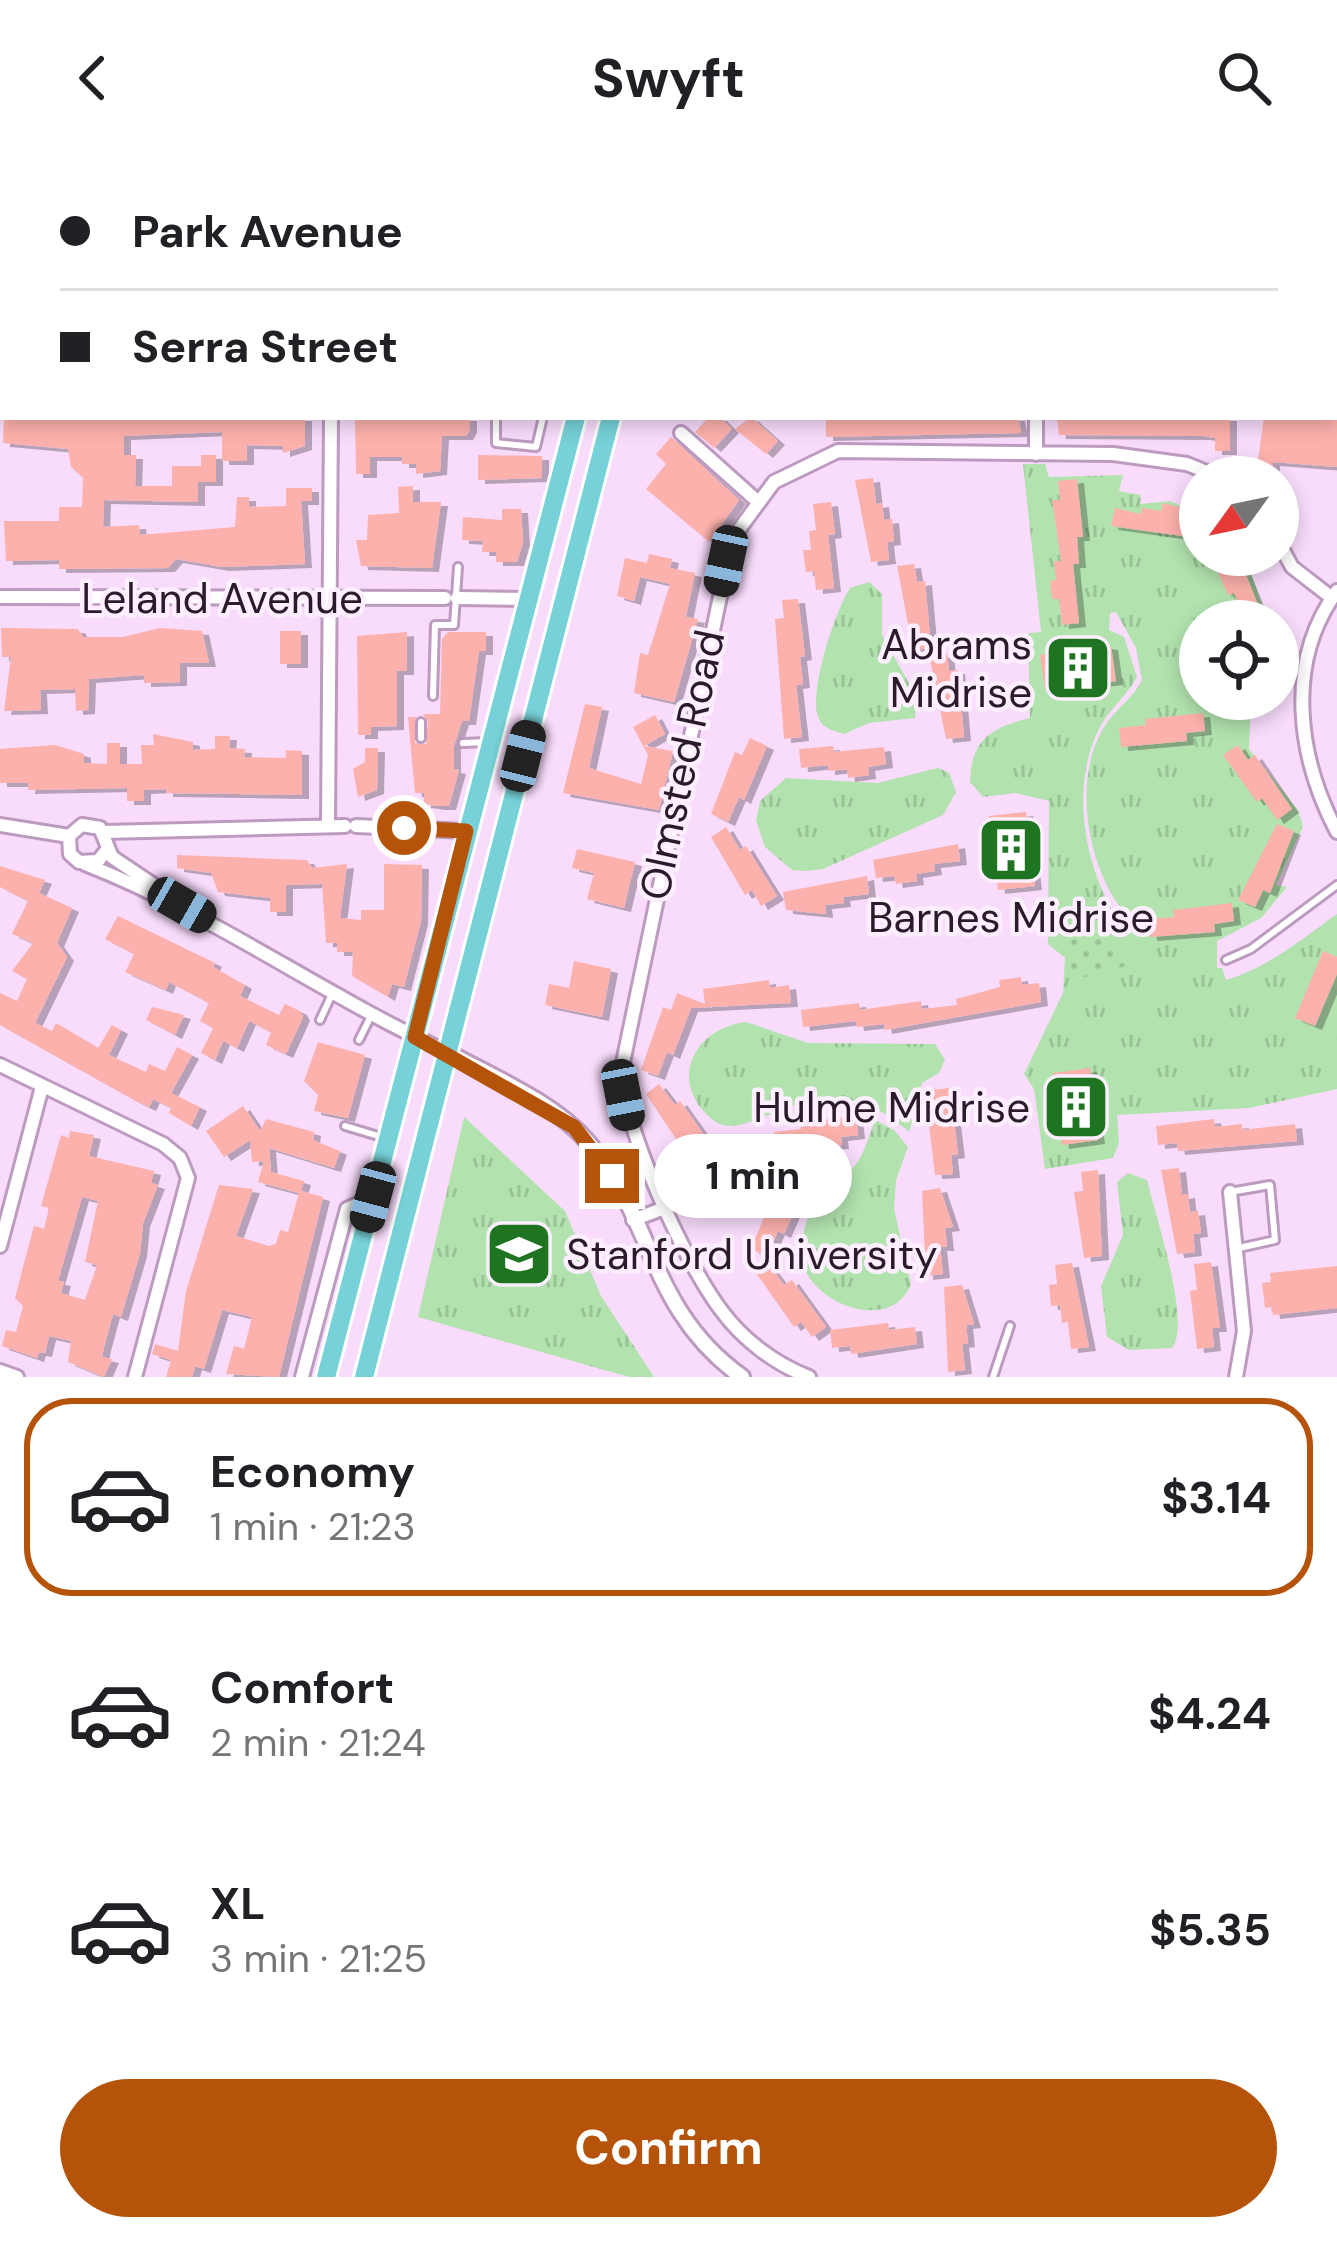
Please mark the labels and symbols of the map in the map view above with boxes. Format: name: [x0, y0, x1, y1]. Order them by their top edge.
north arrow: [1179, 456, 1299, 576]
car: [701, 522, 751, 600]
street label: Leland Avenue: [81, 571, 363, 626]
place label: Abrams Midrise: [881, 617, 1032, 720]
street label: Olmsted Road: [627, 625, 737, 905]
building icon: Abrams Midrise: [1043, 633, 1113, 703]
car: [497, 717, 549, 795]
route start: [377, 801, 431, 855]
building icon: Barnes Midrise: [976, 815, 1046, 885]
car: [142, 871, 222, 939]
place label: Barnes Midrise: [868, 890, 1154, 945]
car: [598, 1056, 648, 1134]
building icon: Hulme Midrise: [1041, 1072, 1111, 1142]
place label: Hulme Midrise: [753, 1080, 1030, 1135]
callout: 1 min: [654, 1134, 852, 1218]
route end: [585, 1149, 639, 1203]
car: [346, 1158, 400, 1236]
school or university icon: Stanford University: [484, 1219, 554, 1289]
place label: Stanford University: [566, 1227, 938, 1282]

